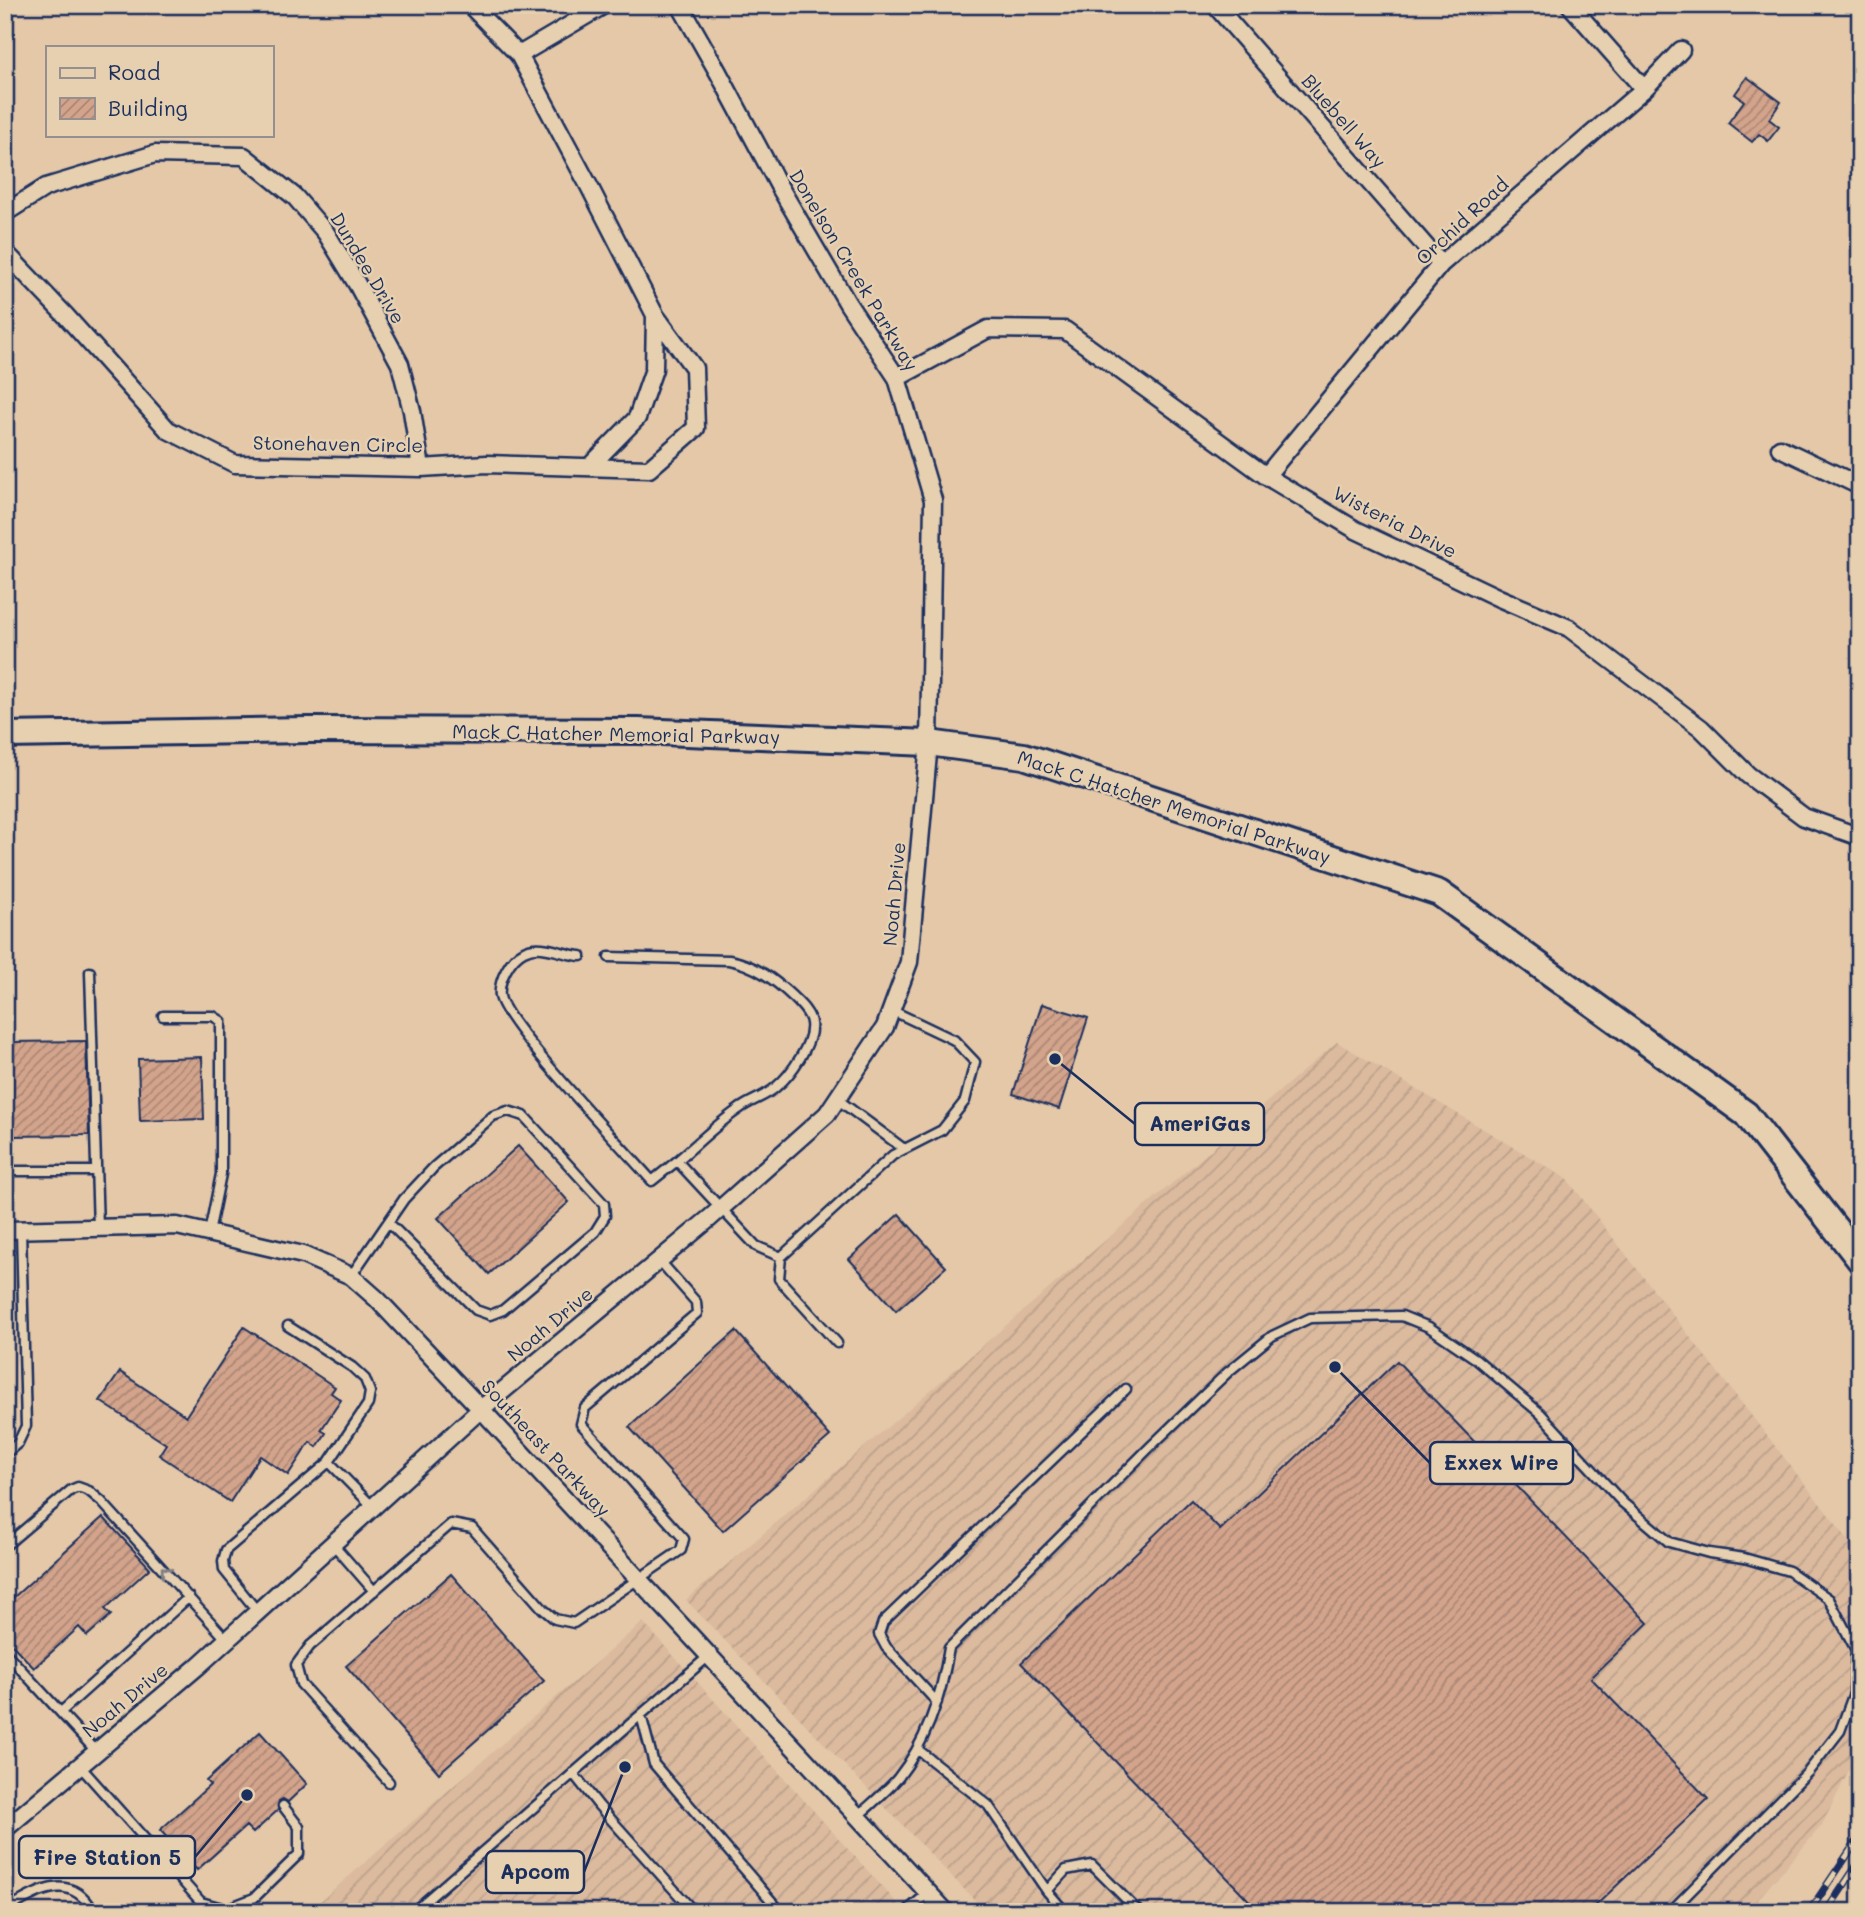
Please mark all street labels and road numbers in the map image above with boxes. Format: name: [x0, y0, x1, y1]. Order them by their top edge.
street label: Bluebell Way: [1297, 68, 1392, 173]
street label: Donelson Creek Parkway: [784, 164, 925, 375]
street label: Orchid Road: [1410, 171, 1513, 270]
street label: Dundee Drive: [325, 207, 412, 328]
street label: Stonehaven Circle: [253, 430, 423, 457]
street label: Wisteria Drive: [1329, 480, 1461, 563]
street label: Mack C Hatcher Memorial Parkway: [452, 718, 780, 749]
street label: Mack C Hatcher Memorial Parkway: [1014, 744, 1334, 869]
street label: Noah Drive: [877, 841, 910, 947]
street label: Noah Drive: [502, 1281, 598, 1367]
street label: Southeast Parkway: [476, 1374, 616, 1521]
street label: Noah Drive: [77, 1657, 173, 1743]

